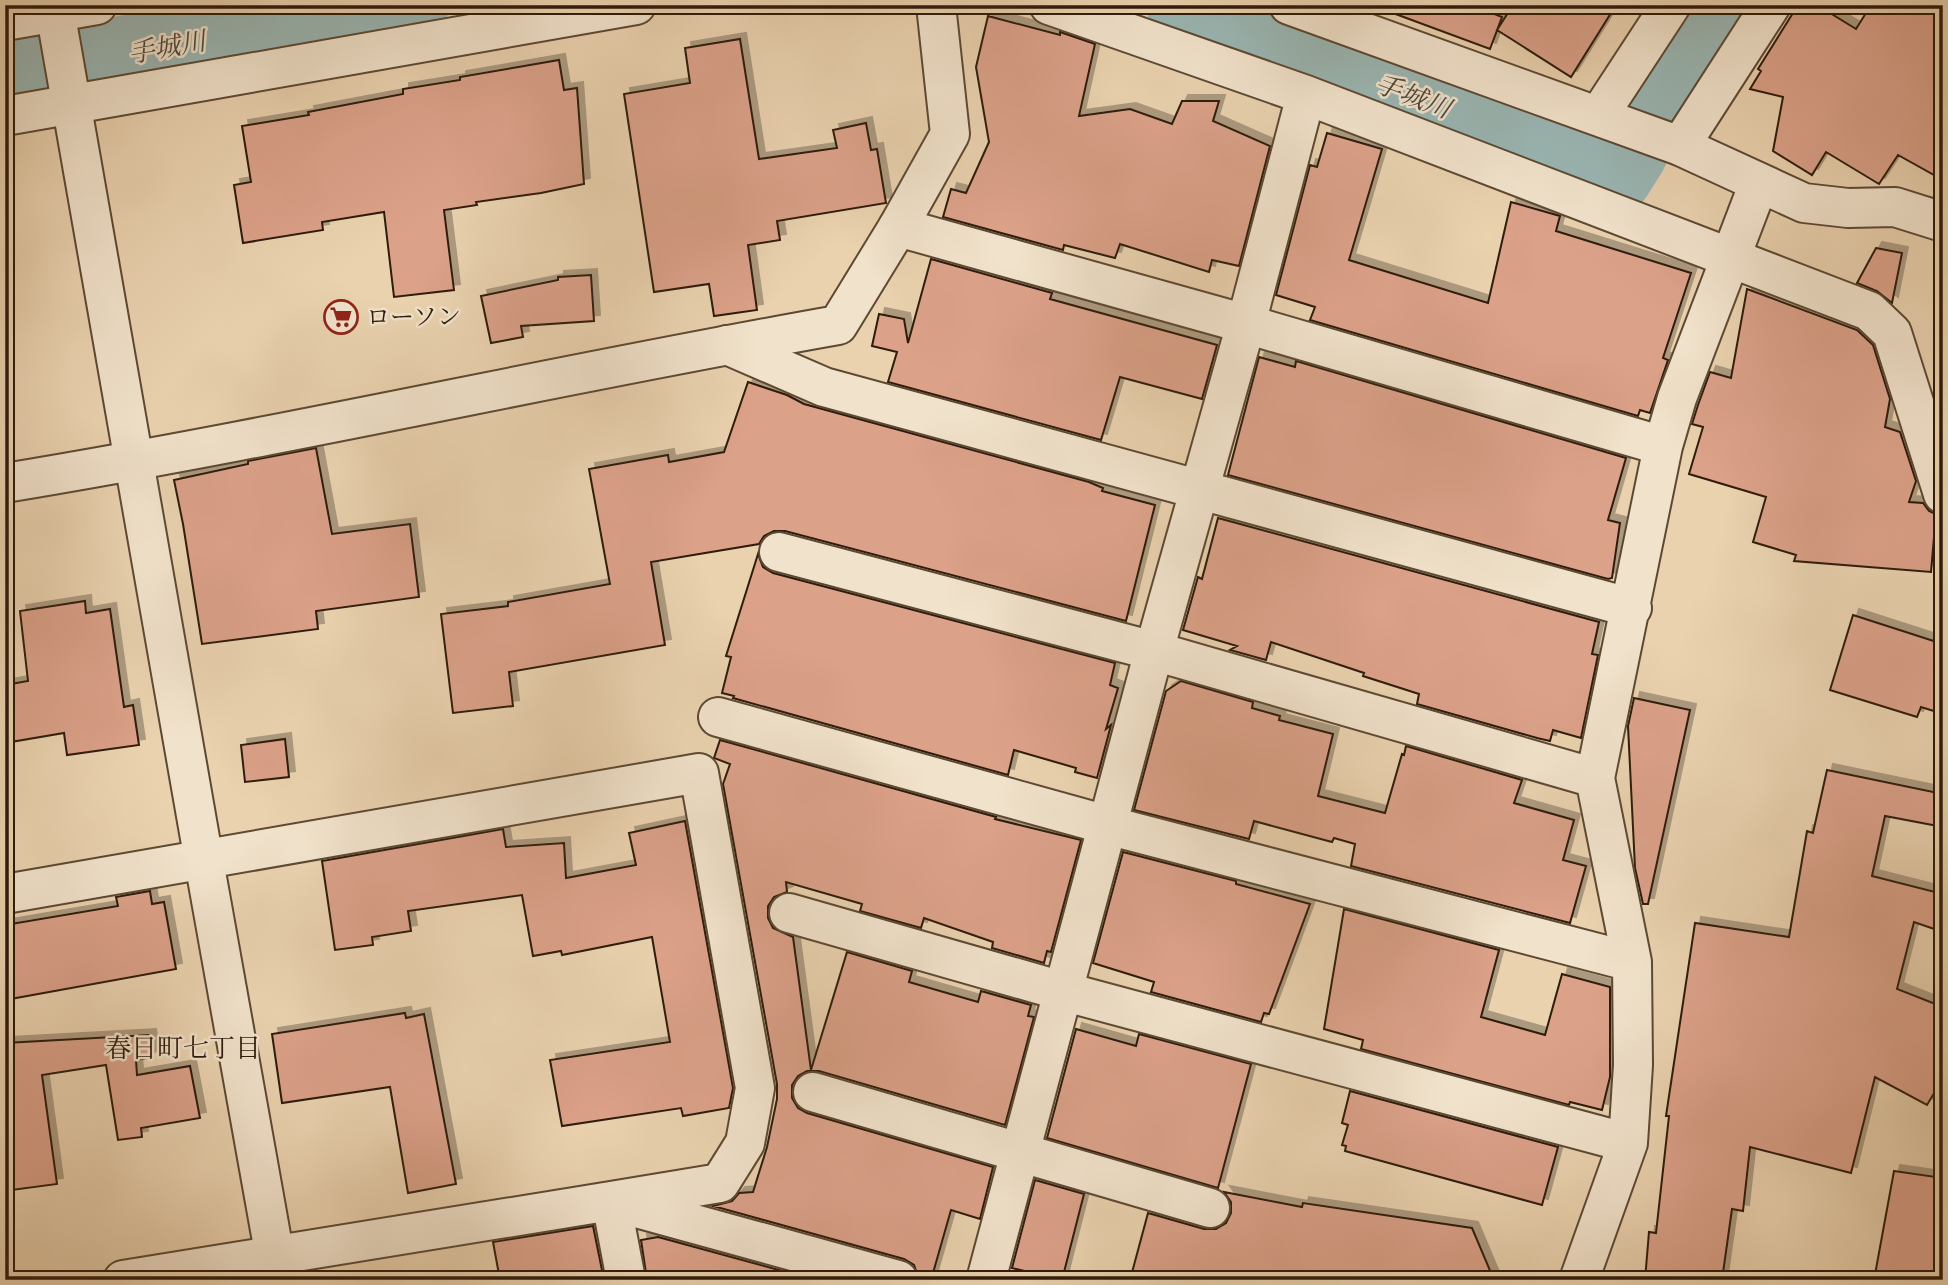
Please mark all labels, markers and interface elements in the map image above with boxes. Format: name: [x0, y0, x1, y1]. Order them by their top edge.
water label: 手城川: [126, 25, 211, 71]
water label: 手城川: [1370, 68, 1458, 127]
supermarket icon: ローソン: [322, 298, 360, 336]
place label: ローソン: [366, 302, 461, 333]
district label: 春日町七丁目: [105, 1033, 261, 1065]

